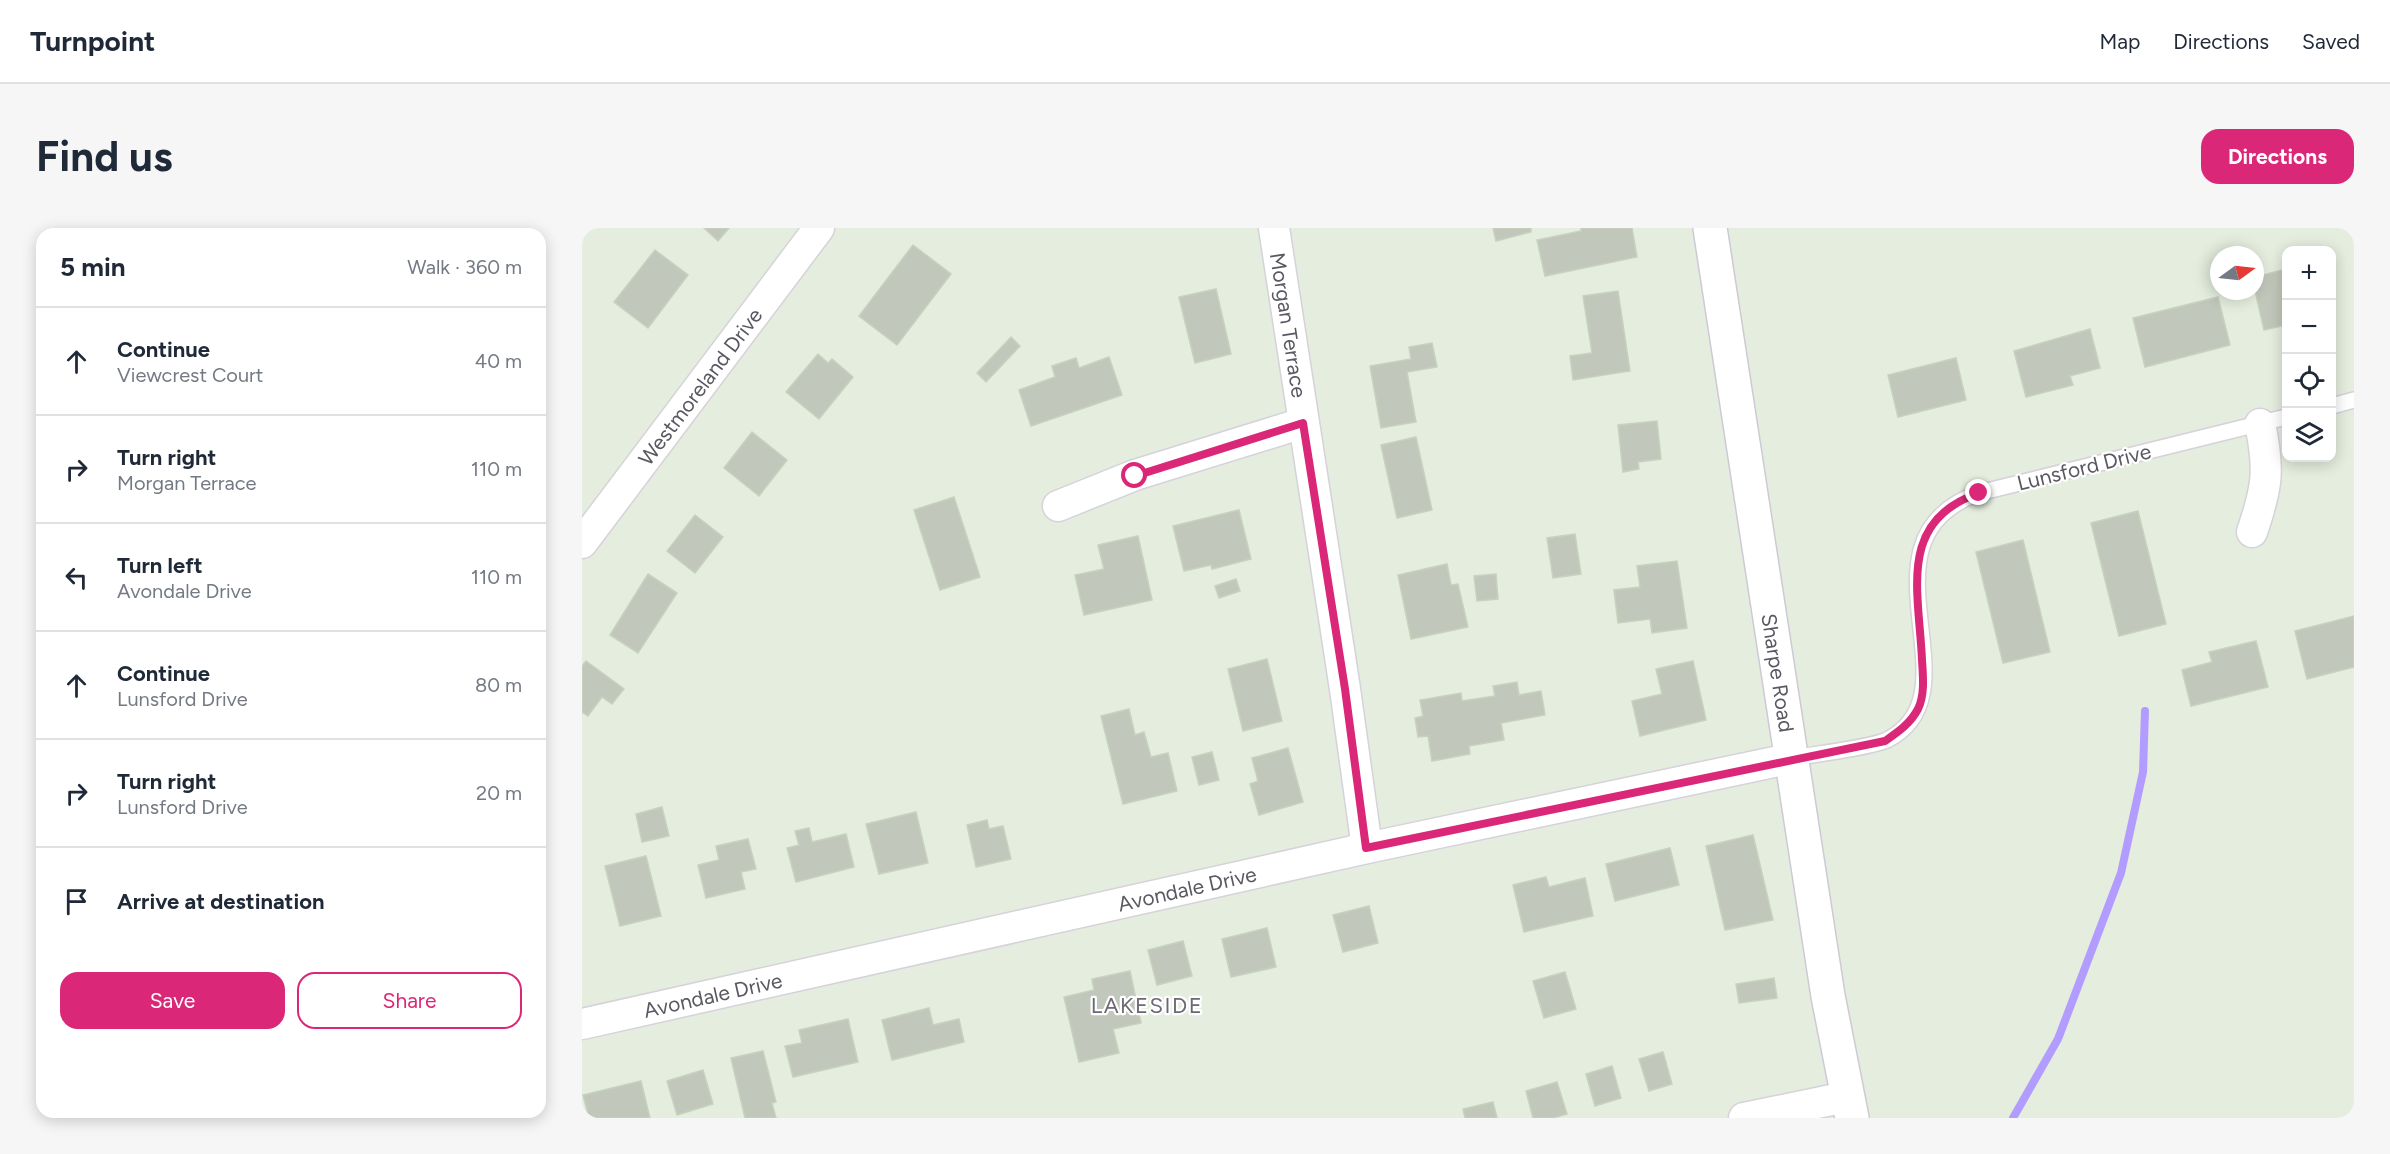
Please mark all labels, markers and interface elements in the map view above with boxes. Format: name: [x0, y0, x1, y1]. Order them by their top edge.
text: Turnpoint: [30, 24, 155, 58]
text: Map: [2099, 29, 2140, 54]
text: Directions: [2173, 29, 2269, 54]
text: Saved: [2302, 29, 2360, 54]
button: Directions: [2201, 129, 2354, 184]
text: Find us: [36, 131, 173, 182]
north arrow: [2210, 246, 2264, 300]
map controls: [2282, 246, 2336, 462]
button: +: [2282, 246, 2336, 300]
text: 5 min: [60, 251, 126, 283]
street label: Morgan Terrace: [1265, 251, 1312, 399]
text: Walk · 360 m: [407, 255, 522, 279]
button: −: [2282, 300, 2336, 354]
street label: Westmoreland Drive: [633, 303, 767, 470]
text: Continue: [117, 336, 210, 363]
icon: ahead: [60, 345, 93, 378]
text: 40 m: [475, 349, 522, 373]
button: locate: [2282, 354, 2336, 408]
text: Viewcrest Court: [117, 363, 263, 387]
button: layers: [2282, 408, 2336, 462]
street label: Lunsford Drive: [2014, 438, 2154, 496]
text: Turn right: [117, 444, 216, 471]
icon: right: [60, 453, 93, 486]
text: 110 m: [471, 457, 522, 481]
route start: [1121, 462, 1147, 488]
text: Morgan Terrace: [117, 471, 257, 495]
route end: [1965, 479, 1991, 505]
text: Turn left: [117, 552, 203, 579]
icon: left: [60, 561, 93, 594]
text: 110 m: [471, 565, 522, 589]
text: Avondale Drive: [117, 579, 252, 603]
street label: Sharpe Road: [1757, 612, 1800, 734]
text: Continue: [117, 660, 210, 687]
icon: ahead: [60, 669, 93, 702]
text: 80 m: [475, 673, 522, 697]
text: Lunsford Drive: [117, 687, 248, 711]
text: Turn right: [117, 768, 216, 795]
icon: right: [60, 777, 93, 810]
text: 20 m: [476, 781, 522, 805]
text: Lunsford Drive: [117, 795, 248, 819]
street label: Avondale Drive: [1115, 861, 1259, 916]
icon: arrive: [60, 885, 93, 918]
text: Arrive at destination: [117, 888, 325, 915]
street label: Avondale Drive: [641, 967, 785, 1022]
button: Save: [60, 972, 285, 1029]
button: Share: [297, 972, 522, 1029]
district label: LAKESIDE: [1091, 992, 1203, 1019]

